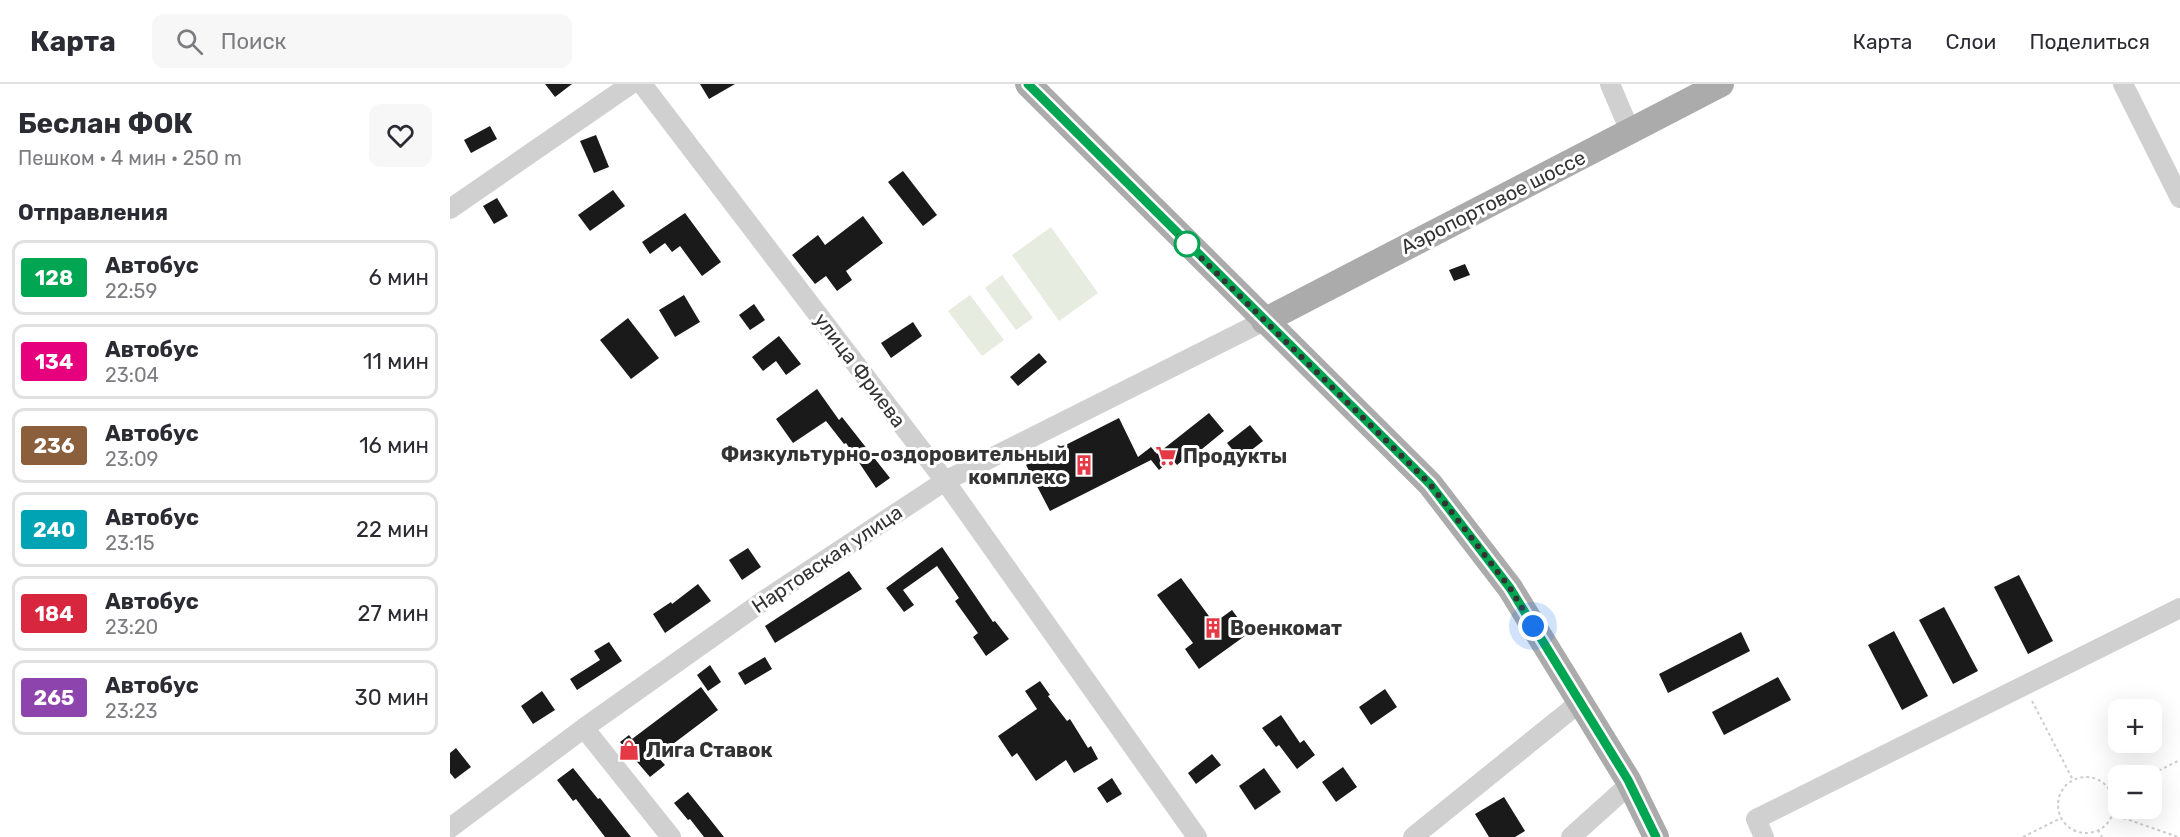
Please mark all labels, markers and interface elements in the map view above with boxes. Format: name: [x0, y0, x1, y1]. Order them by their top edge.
search box: [152, 14, 572, 68]
text: Карта: [30, 25, 116, 58]
icon: search: [173, 25, 206, 58]
text: Поиск: [221, 28, 286, 55]
text: Карта: [1852, 29, 1912, 54]
text: Слои: [1945, 29, 1996, 54]
text: Поделиться: [2029, 29, 2150, 54]
button: heart: [369, 104, 432, 167]
text: Беслан ФОК: [18, 107, 193, 140]
street label: Аэропортовое шоссе: [1397, 145, 1589, 259]
text: Пешком · 4 мин · 250 m: [18, 146, 242, 170]
text: Отправления: [18, 199, 168, 226]
unlabelled marker: [1174, 231, 1200, 257]
text: Автобус: [105, 252, 199, 279]
text: 6 мин: [369, 264, 429, 291]
text: 128: [35, 265, 73, 290]
text: 22:59: [105, 279, 157, 303]
street label: улица Фриева: [809, 308, 911, 432]
text: Автобус: [105, 336, 199, 363]
text: 11 мин: [363, 348, 429, 375]
text: 134: [35, 349, 73, 374]
text: 23:04: [105, 363, 159, 387]
text: Автобус: [105, 420, 199, 447]
text: 16 мин: [359, 432, 429, 459]
text: 236: [33, 433, 75, 458]
place label: Физкультурно-оздоровительный комплекс: [721, 442, 1067, 489]
supermarket icon: Продукты: [1154, 444, 1178, 468]
place label: Продукты: [1183, 444, 1287, 468]
text: 23:09: [105, 447, 158, 471]
building icon: Физкультурно-оздоровительный комплекс: [1072, 453, 1096, 477]
street label: Нартовская улица: [747, 500, 907, 618]
text: Автобус: [105, 504, 199, 531]
text: 22 мин: [356, 516, 429, 543]
text: 240: [33, 517, 75, 542]
text: 23:15: [105, 531, 155, 555]
text: Автобус: [105, 588, 199, 615]
text: 27 мин: [358, 600, 429, 627]
text: 184: [35, 601, 74, 626]
your location: [1518, 611, 1548, 641]
text: 23:20: [105, 615, 158, 639]
building icon: Военкомат: [1201, 616, 1225, 640]
place label: Военкомат: [1230, 616, 1342, 640]
text: Автобус: [105, 672, 199, 699]
text: 30 мин: [355, 684, 429, 711]
text: 265: [34, 685, 74, 710]
text: 23:23: [105, 699, 158, 723]
map controls: [2108, 699, 2162, 819]
button: +: [2108, 699, 2162, 753]
shop icon: Лига Ставок: [617, 738, 641, 762]
place label: Лига Ставок: [646, 738, 773, 762]
button: −: [2108, 765, 2162, 819]

